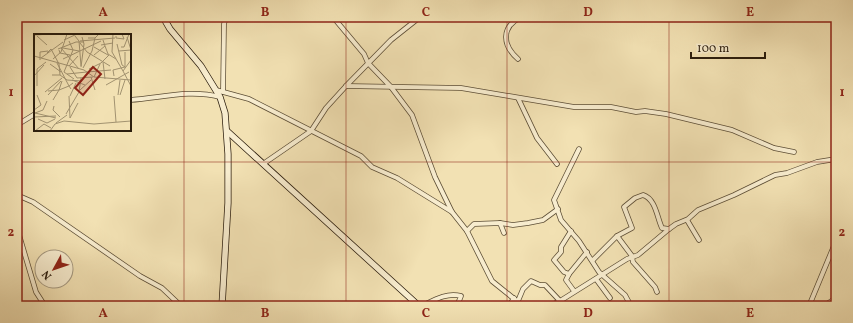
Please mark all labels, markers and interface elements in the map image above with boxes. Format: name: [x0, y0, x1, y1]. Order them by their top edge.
text: A: [98, 4, 108, 22]
text: B: [261, 4, 270, 22]
text: C: [422, 4, 430, 22]
text: D: [583, 4, 593, 22]
text: E: [746, 4, 754, 22]
inset map: [34, 34, 131, 131]
scale bar: [691, 34, 765, 60]
text: 100 m: [697, 41, 730, 57]
text: 1: [8, 84, 14, 102]
text: 1: [839, 84, 845, 102]
text: 2: [8, 224, 15, 242]
text: 2: [839, 224, 846, 242]
north arrow: [34, 249, 74, 289]
text: N: [39, 267, 56, 282]
text: A: [98, 305, 108, 323]
text: B: [261, 305, 270, 323]
text: C: [422, 305, 430, 323]
text: D: [583, 305, 593, 323]
text: E: [746, 305, 754, 323]

